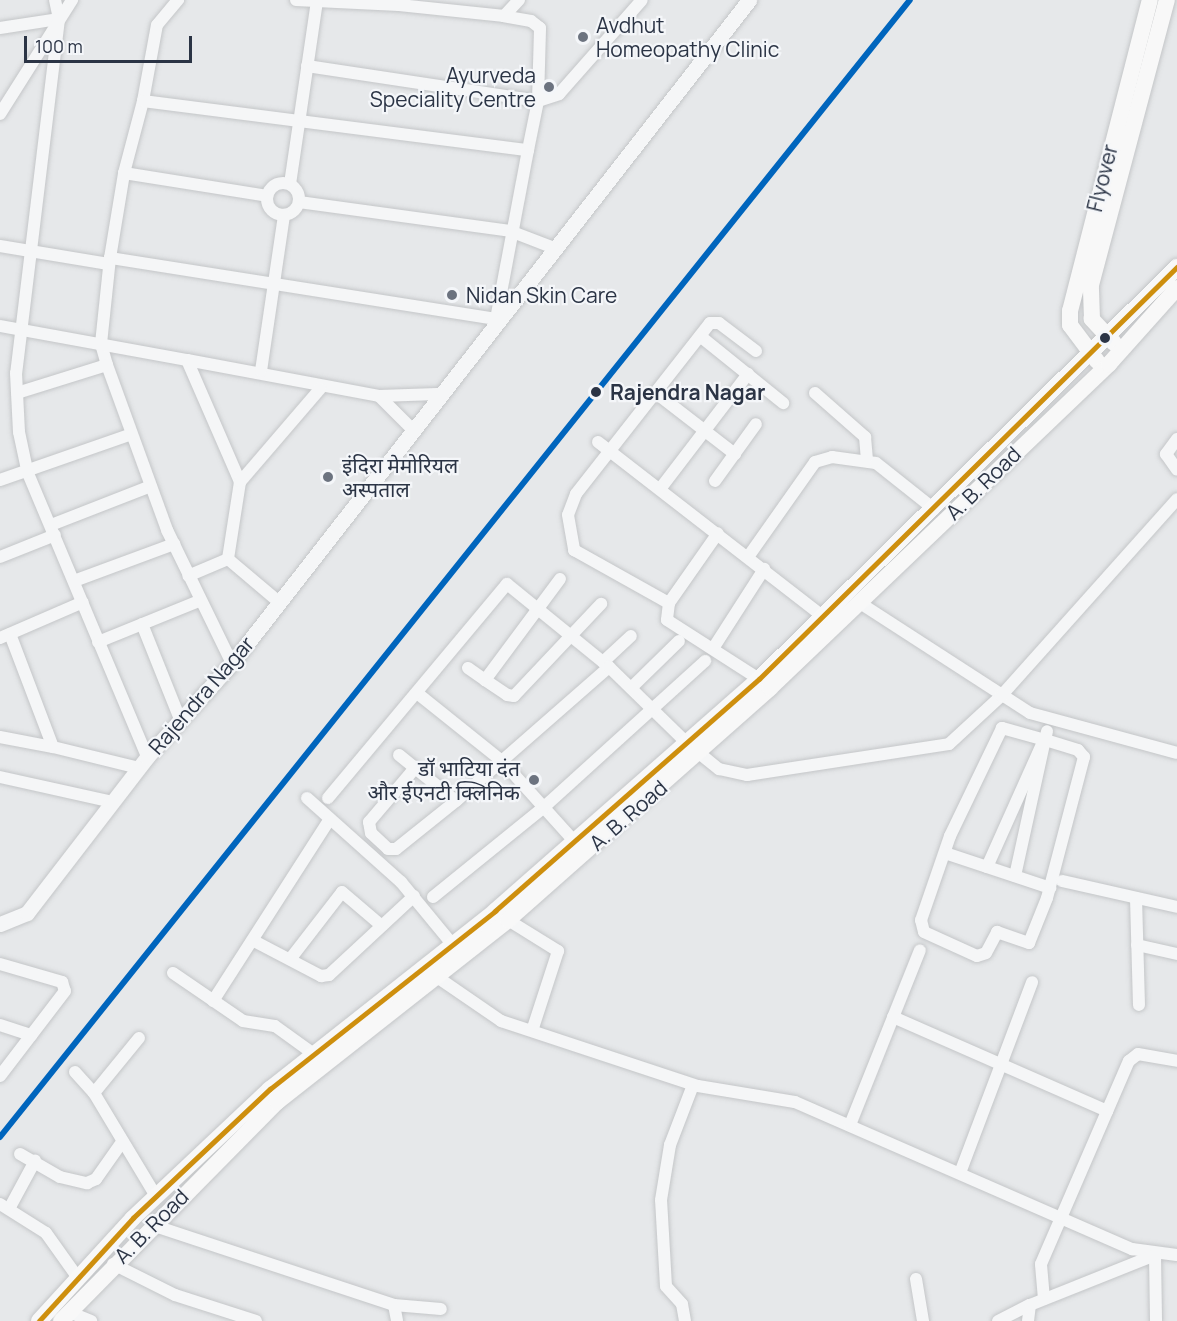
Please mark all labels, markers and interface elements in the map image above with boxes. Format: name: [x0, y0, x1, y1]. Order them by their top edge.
place label: Avdhut Homeopathy Clinic: [596, 12, 779, 62]
scale bar: [27, 24, 195, 62]
marker: Avdhut Homeopathy Clinic: [574, 28, 592, 46]
text: 100 m: [35, 34, 83, 58]
place label: Ayurveda Speciality Centre: [370, 62, 536, 112]
marker: Ayurveda Speciality Centre: [540, 78, 558, 96]
street label: Flyover: [1082, 142, 1122, 214]
place label: Nidan Skin Care: [466, 282, 617, 308]
marker: Nidan Skin Care: [443, 286, 461, 304]
unlabelled marker: [1099, 332, 1111, 344]
place label: Rajendra Nagar: [610, 379, 765, 405]
marker: Rajendra Nagar: [587, 383, 605, 401]
street label: A. B. Road: [940, 441, 1026, 525]
place label: इंदिरा मेमोरियल अस्पताल: [342, 452, 458, 502]
marker: इंदिरा मेमोरियल अस्पताल: [319, 468, 337, 486]
street label: Rajendra Nagar: [143, 631, 259, 759]
place label: डॉ भाटिया दंत और ईएनटी क्लिनिक: [368, 755, 520, 805]
marker: डॉ भाटिया दंत और ईएनटी क्लिनिक: [525, 771, 543, 789]
street label: A. B. Road: [584, 775, 672, 855]
street label: A. B. Road: [109, 1184, 193, 1268]

